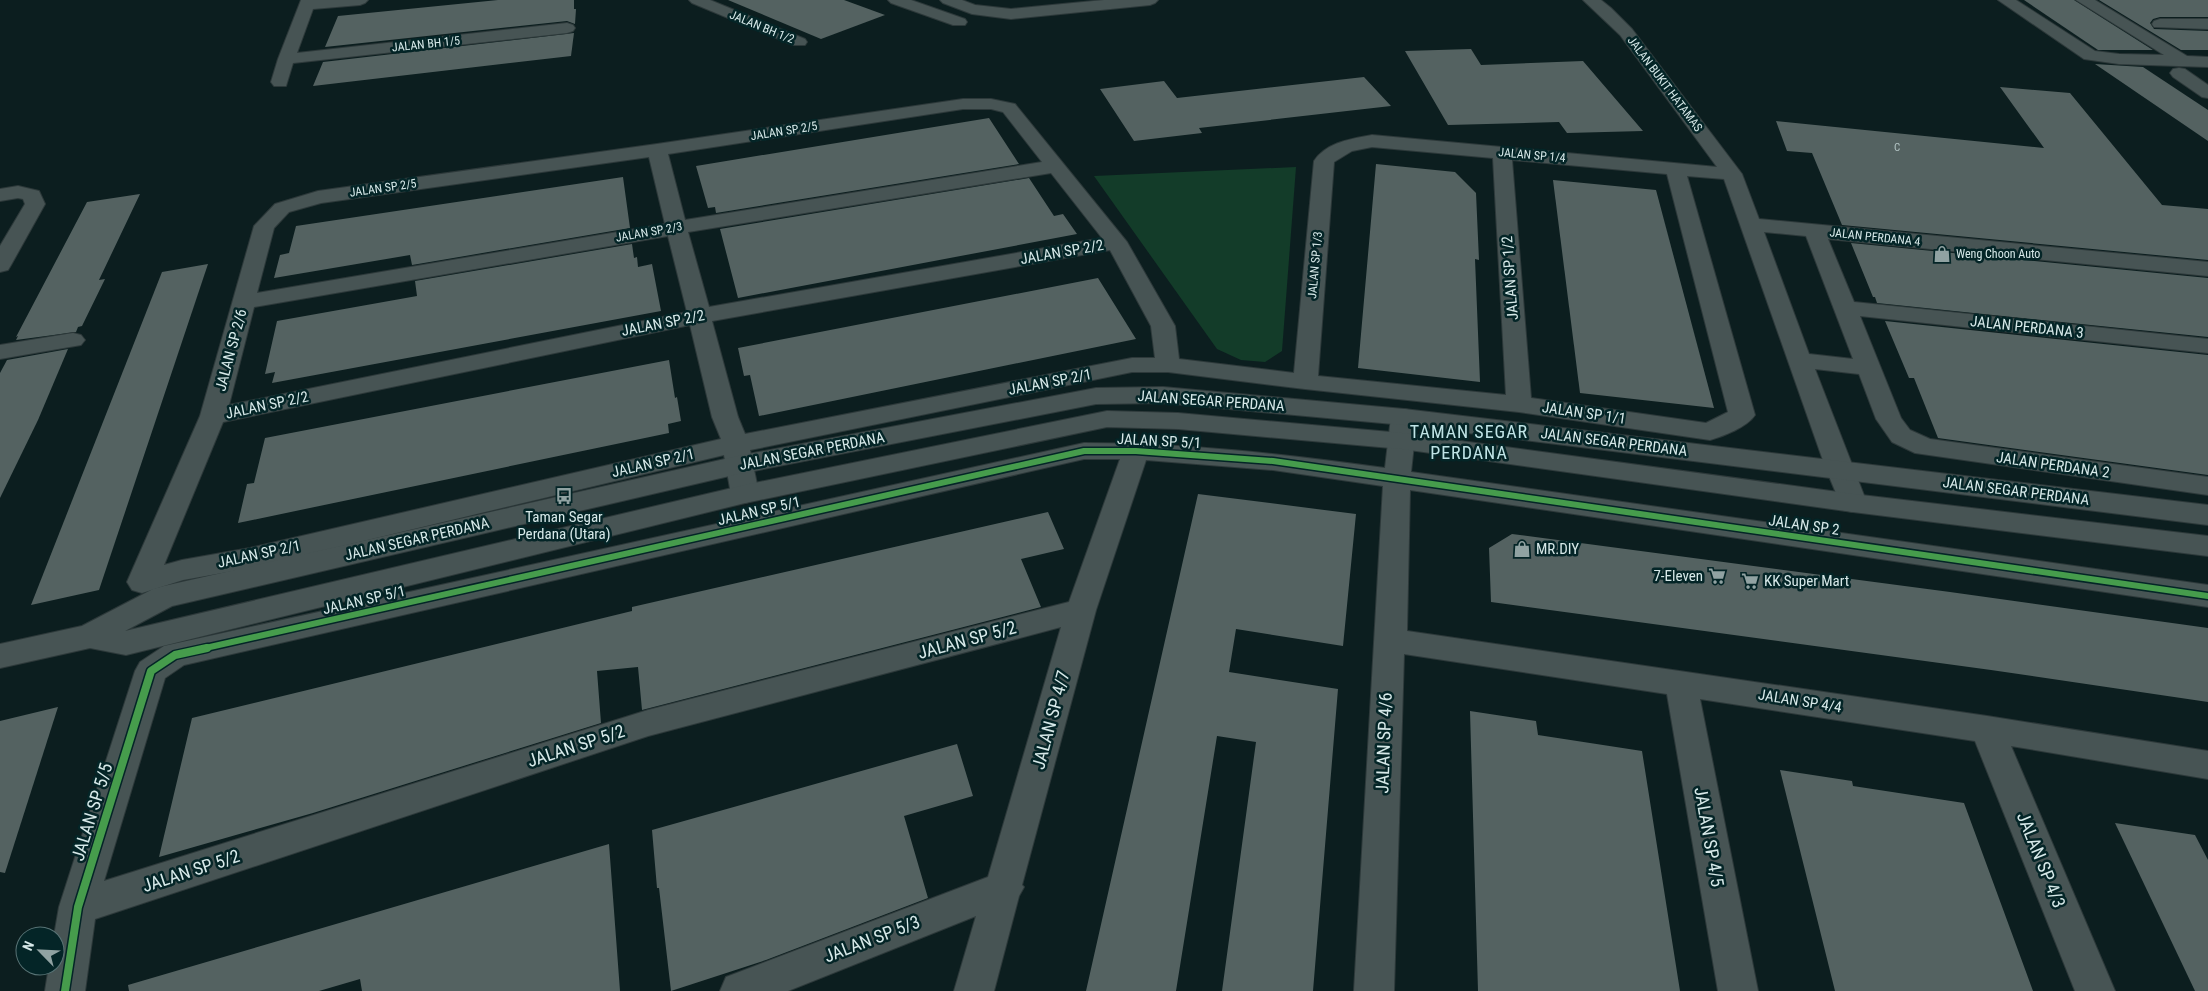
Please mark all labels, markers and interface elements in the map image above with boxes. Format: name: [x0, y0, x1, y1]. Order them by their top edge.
street label: JALAN BH 1/2: [728, 8, 796, 46]
street label: JALAN BH 1/5: [391, 33, 461, 55]
street label: JALAN BUKIT HATAMAS: [1625, 34, 1705, 134]
street label: JALAN SP 2/5: [750, 119, 818, 143]
house number: C: [1894, 141, 1900, 154]
street label: JALAN SP 1/4: [1498, 145, 1566, 165]
street label: JALAN SP 2/5: [349, 176, 417, 200]
street label: JALAN SP 2/3: [615, 219, 683, 245]
street label: JALAN PERDANA 4: [1829, 225, 1921, 249]
street label: JALAN SP 1/3: [1305, 231, 1325, 299]
street label: JALAN SP 1/2: [1498, 235, 1522, 321]
street label: JALAN SP 2/2: [1019, 236, 1105, 268]
shop icon: Weng Choon Auto: [1932, 244, 1952, 264]
place label: Weng Choon Auto: [1956, 247, 2040, 261]
street label: JALAN SP 2/2: [620, 306, 706, 340]
street label: JALAN SP 2/6: [211, 307, 251, 393]
street label: JALAN PERDANA 3: [1969, 312, 2085, 342]
street label: JALAN SP 2/1: [1007, 365, 1093, 399]
street label: JALAN SP 2/2: [224, 387, 310, 423]
street label: JALAN SEGAR PERDANA: [1137, 387, 1286, 415]
street label: JALAN SP 1/1: [1541, 398, 1627, 428]
district label: TAMAN SEGAR PERDANA: [1410, 421, 1528, 463]
street label: JALAN SEGAR PERDANA: [1540, 424, 1689, 460]
street label: JALAN SEGAR PERDANA: [738, 428, 886, 474]
street label: JALAN SP 5/1: [1116, 430, 1202, 452]
street label: JALAN SP 2/1: [610, 445, 696, 481]
street label: JALAN PERDANA 2: [1995, 448, 2111, 482]
street label: JALAN SEGAR PERDANA: [1942, 473, 2091, 509]
bus stop icon: Taman Segar Perdana (Utara): [554, 486, 574, 506]
street label: JALAN SP 5/1: [716, 493, 802, 529]
place label: Taman Segar Perdana (Utara): [517, 508, 611, 543]
street label: JALAN SP 2: [1767, 511, 1841, 539]
street label: JALAN SEGAR PERDANA: [343, 514, 491, 564]
street label: JALAN SP 2/1: [216, 536, 302, 572]
shop icon: MR.DIY: [1512, 539, 1532, 559]
place label: MR.DIY: [1536, 540, 1579, 558]
supermarket icon: 7-Eleven: [1707, 566, 1727, 586]
place label: 7-Eleven: [1653, 567, 1703, 585]
supermarket icon: KK Super Mart: [1740, 571, 1760, 591]
place label: KK Super Mart: [1764, 572, 1849, 590]
street label: JALAN SP 5/1: [321, 582, 407, 618]
street label: JALAN SP 5/2: [915, 616, 1019, 663]
street label: JALAN SP 4/7: [1027, 668, 1074, 771]
street label: JALAN SP 4/4: [1757, 686, 1843, 716]
street label: JALAN SP 4/6: [1371, 692, 1396, 794]
street label: JALAN SP 5/2: [524, 720, 627, 771]
street label: JALAN SP 5/5: [67, 760, 116, 863]
street label: JALAN SP 4/5: [1690, 785, 1729, 889]
street label: JALAN SP 4/3: [2013, 809, 2070, 911]
street label: JALAN SP 5/2: [139, 845, 242, 896]
street label: JALAN SP 5/3: [821, 911, 923, 966]
north arrow: [15, 926, 65, 976]
text: N: [19, 939, 37, 953]

